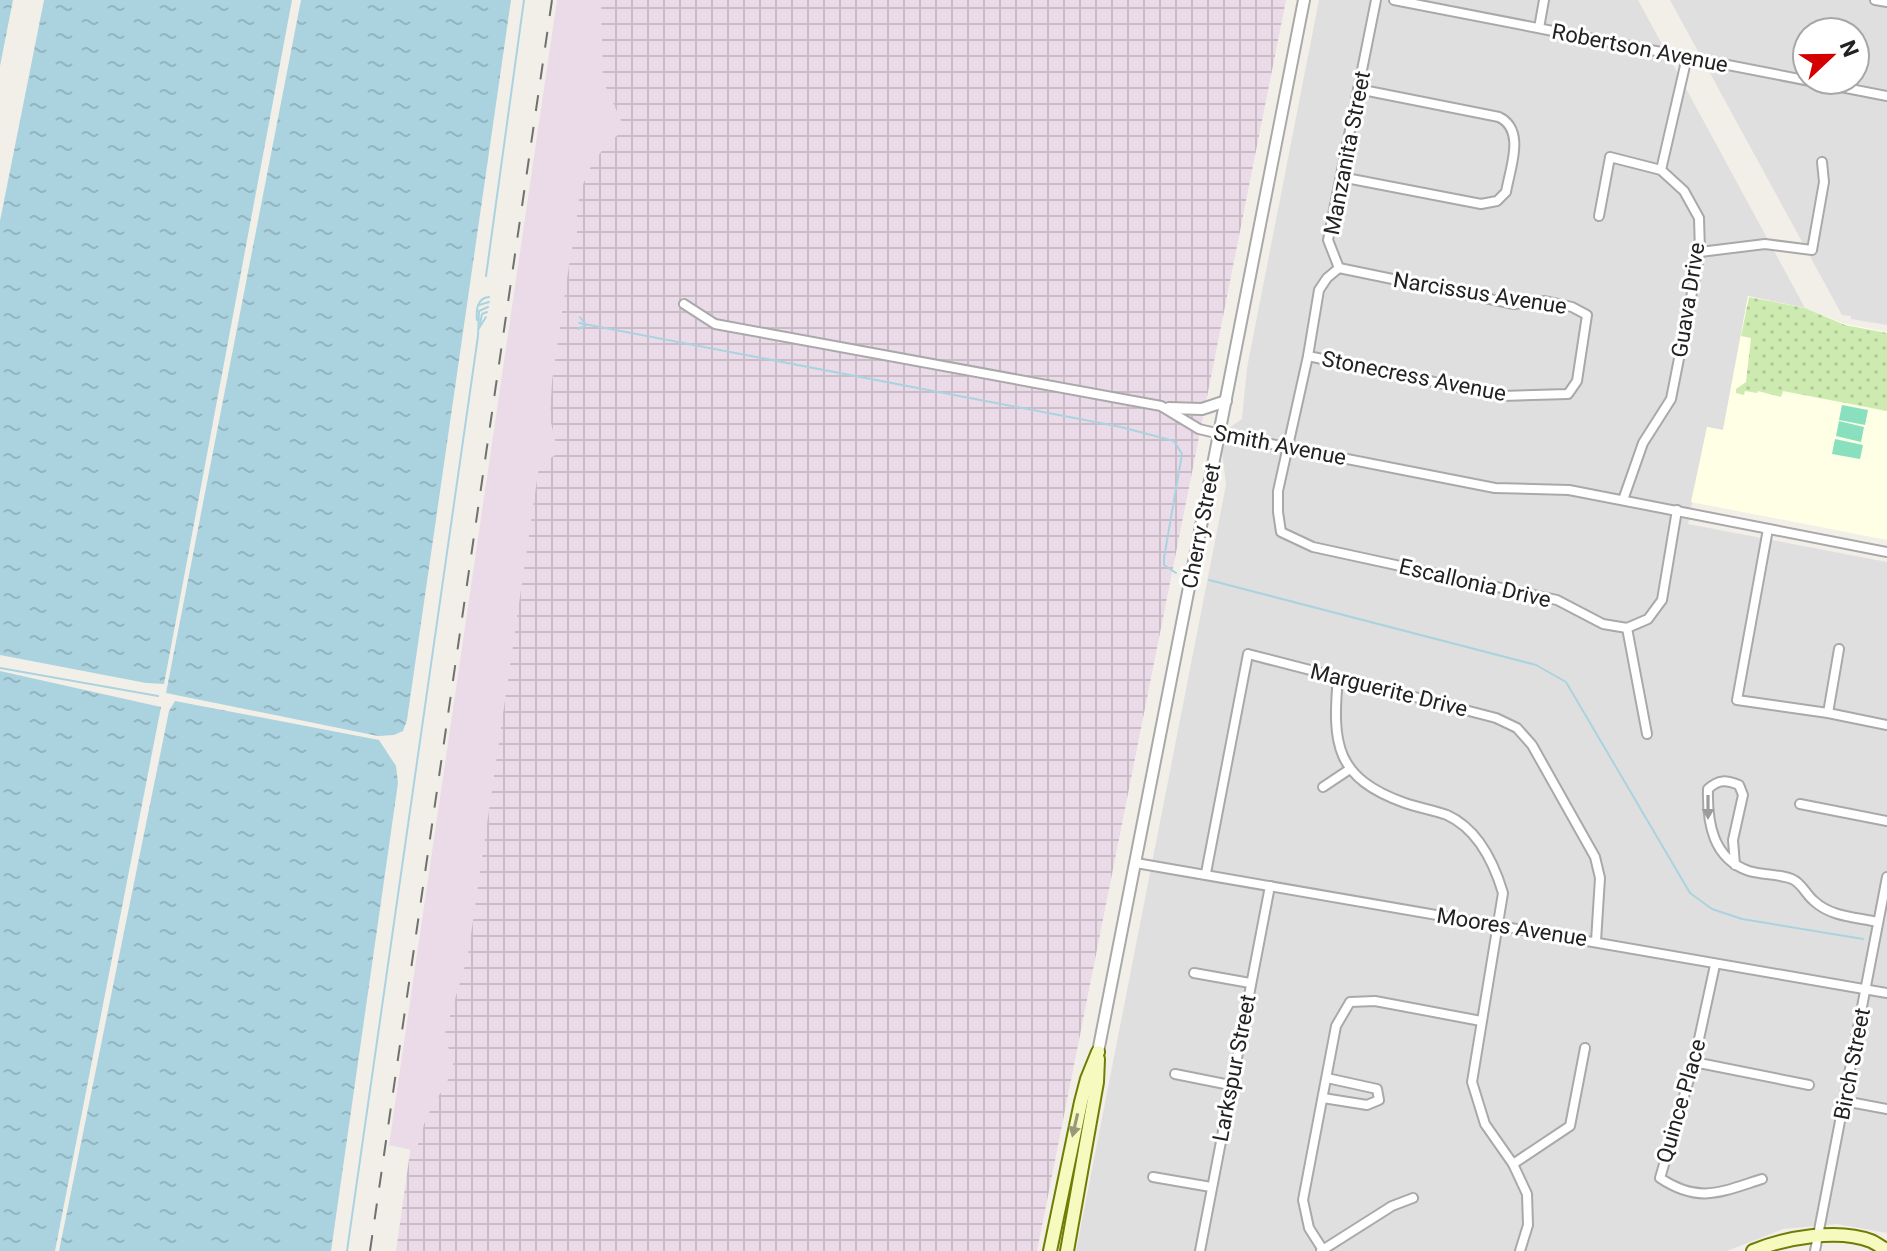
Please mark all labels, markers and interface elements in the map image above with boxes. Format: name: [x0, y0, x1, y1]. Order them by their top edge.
north arrow: [1791, 16, 1871, 96]
street label: Robertson Avenue: [1550, 19, 1730, 77]
text: N: [1835, 37, 1864, 61]
street label: Manzanita Street: [1319, 69, 1375, 237]
street label: Guava Drive: [1667, 241, 1709, 359]
street label: Narcissus Avenue: [1391, 267, 1569, 319]
street label: Stonecress Avenue: [1320, 346, 1508, 406]
street label: Smith Avenue: [1212, 420, 1348, 470]
street label: Cherry Street: [1177, 461, 1225, 591]
street label: Escallonia Drive: [1397, 553, 1553, 613]
street label: Marguerite Drive: [1308, 658, 1470, 722]
one-way arrow: [1702, 795, 1714, 820]
street label: Moores Avenue: [1435, 903, 1589, 951]
street label: Larkspur Street: [1207, 992, 1261, 1144]
street label: Birch Street: [1829, 1006, 1875, 1122]
street label: Quince Place: [1651, 1036, 1711, 1166]
one-way arrow: [1068, 1113, 1081, 1138]

